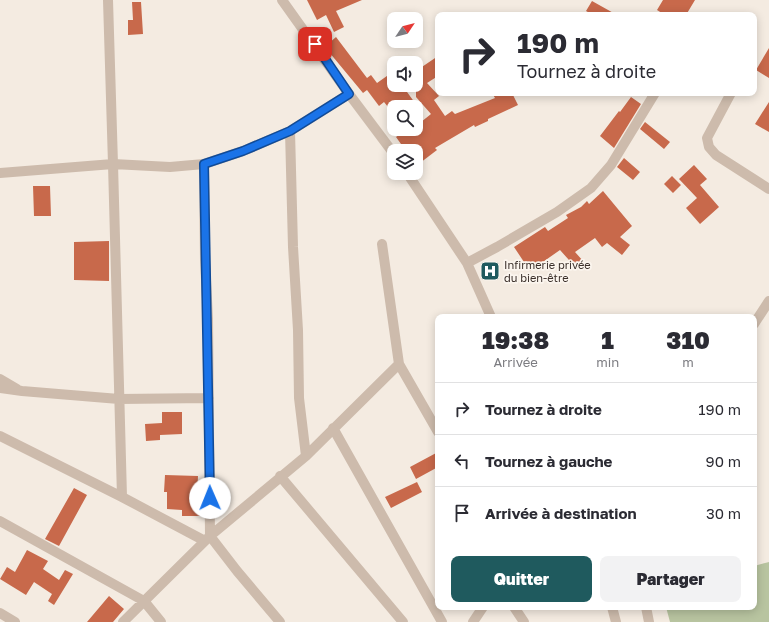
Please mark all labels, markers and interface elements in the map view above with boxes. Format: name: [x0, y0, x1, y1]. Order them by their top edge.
north arrow: [387, 12, 423, 48]
map controls: [387, 12, 423, 180]
text: 190 m: [517, 26, 599, 59]
pin: [298, 27, 332, 61]
icon: right: [451, 28, 503, 80]
icon: arrive: [304, 33, 326, 55]
button: sound: [387, 56, 423, 92]
text: Tournez à droite: [517, 60, 656, 82]
button: search: [387, 100, 423, 136]
button: layers: [387, 144, 423, 180]
place label: Infirmerie privée du bien-être: [504, 258, 591, 284]
hospital icon: Infirmerie privée du bien-être: [479, 260, 501, 282]
text: 19:38: [482, 325, 549, 354]
text: 1: [601, 325, 614, 354]
text: 310: [666, 325, 710, 354]
text: Arrivée: [493, 354, 538, 370]
text: min: [596, 354, 619, 370]
text: m: [682, 354, 694, 370]
icon: right: [451, 398, 473, 420]
text: Tournez à droite: [485, 400, 602, 418]
text: 190 m: [698, 400, 741, 418]
icon: left: [451, 450, 473, 472]
text: Tournez à gauche: [485, 452, 612, 470]
text: 90 m: [706, 452, 741, 470]
position arrow: [189, 477, 231, 519]
icon: arrive: [451, 502, 473, 524]
text: Arrivée à destination: [485, 504, 637, 522]
text: 30 m: [706, 504, 741, 522]
button: Quitter: [451, 556, 592, 602]
button: Partager: [600, 556, 741, 602]

